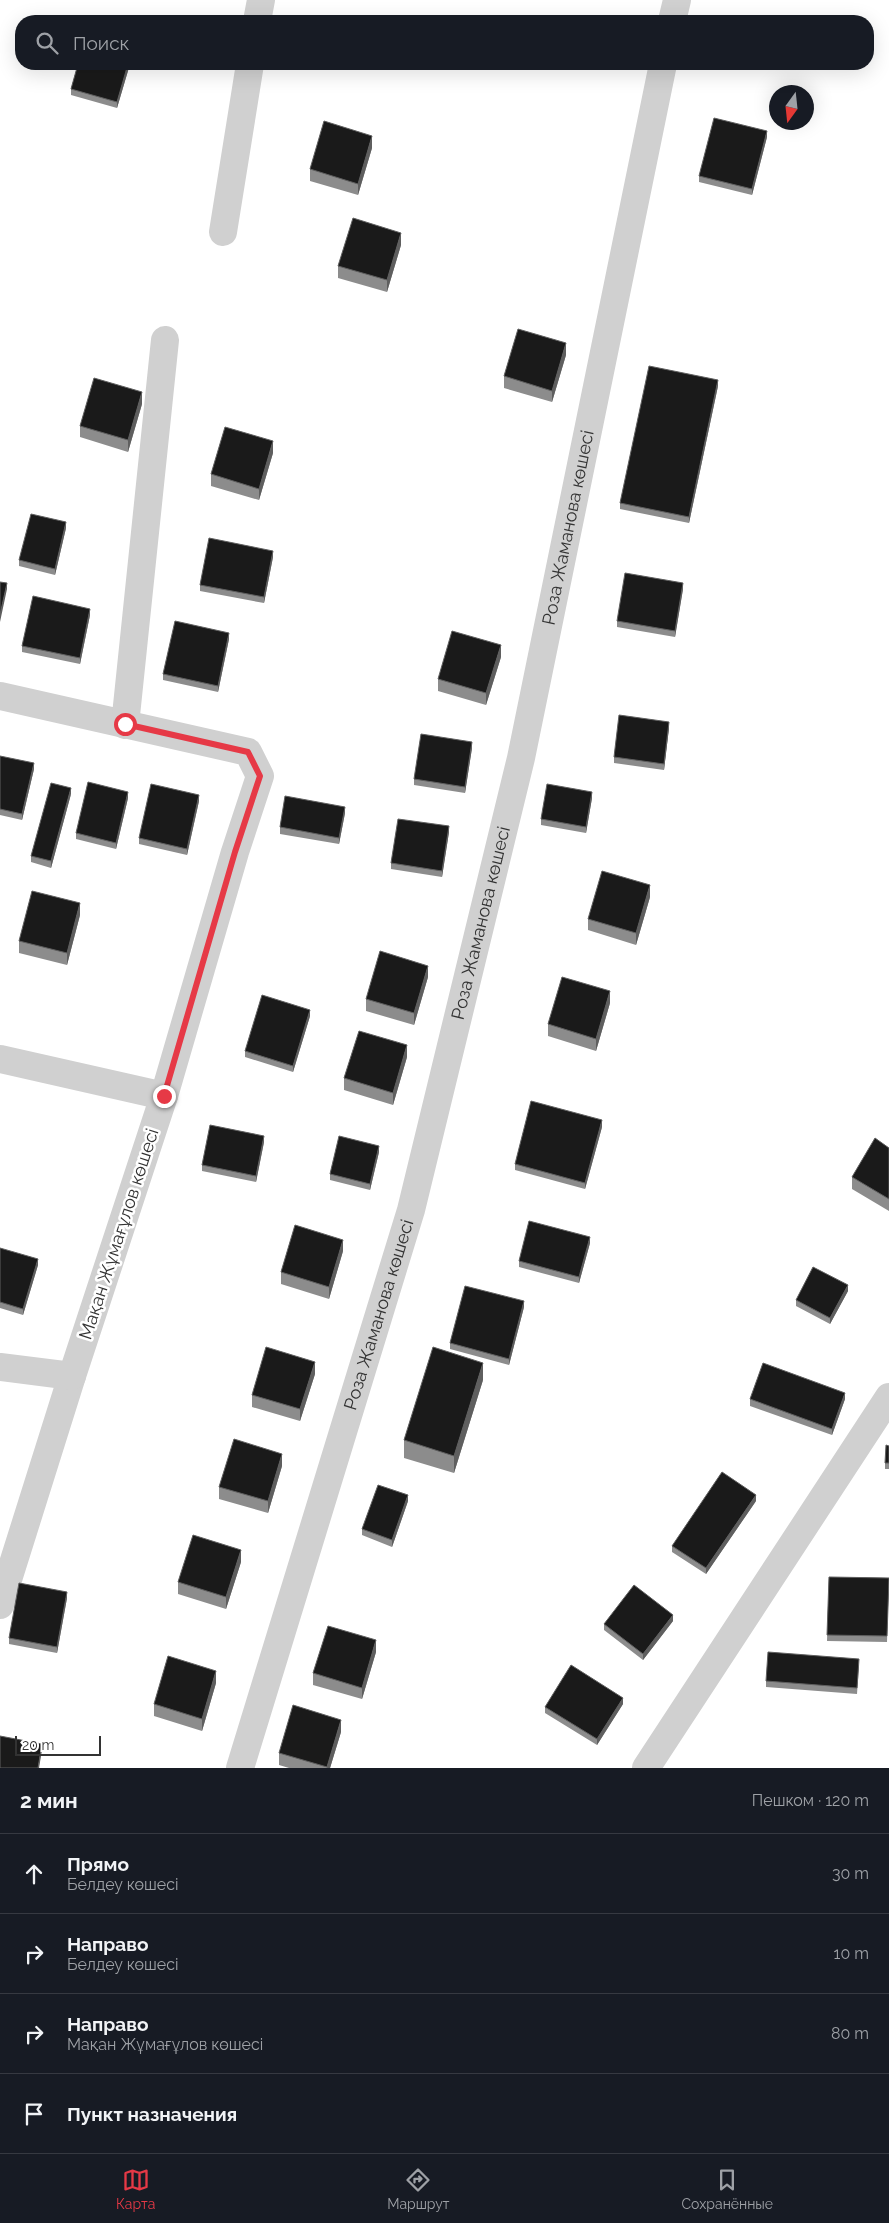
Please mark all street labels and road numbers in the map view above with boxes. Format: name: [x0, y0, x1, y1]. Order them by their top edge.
street label: Роза Жаманова көшесі: [538, 428, 598, 627]
street label: Роза Жаманова көшесі: [447, 824, 514, 1022]
street label: Мақан Жұмағұлов көшесі: [74, 1126, 163, 1342]
street label: Роза Жаманова көшесі: [339, 1217, 417, 1412]

